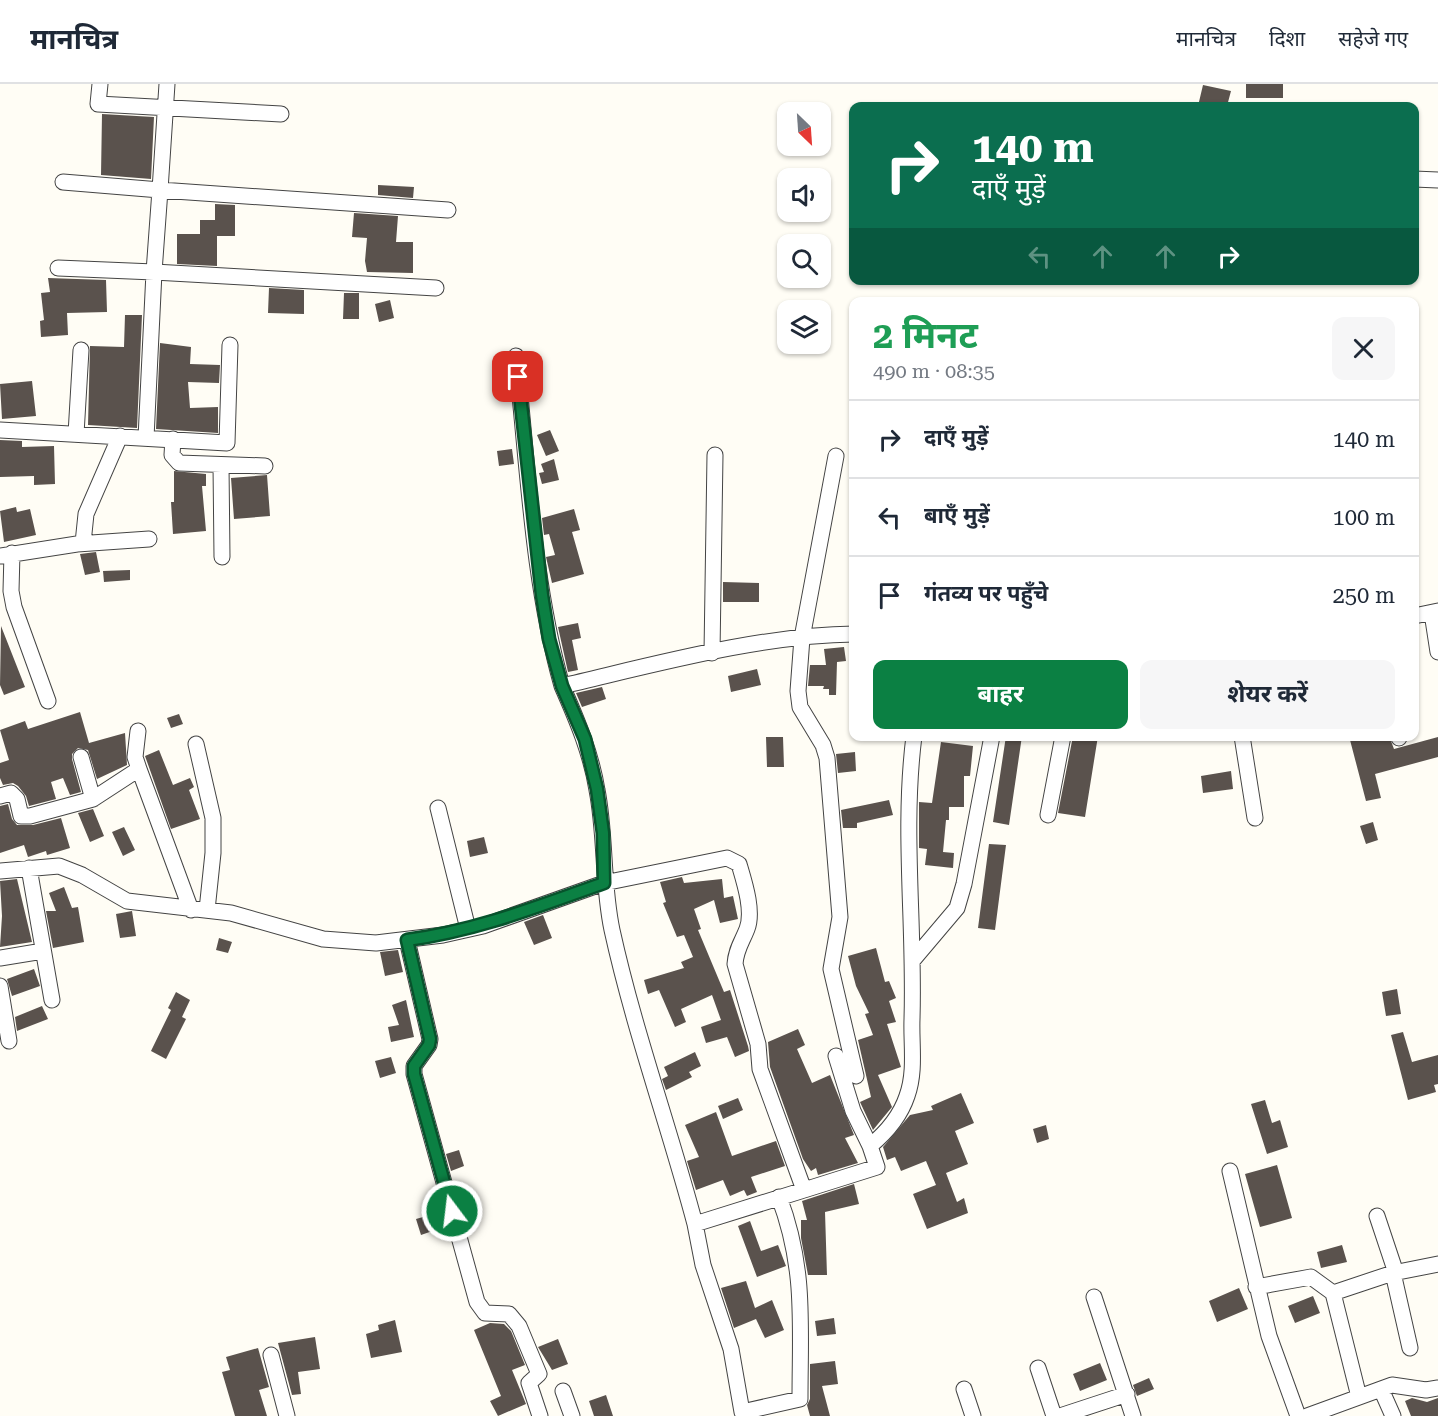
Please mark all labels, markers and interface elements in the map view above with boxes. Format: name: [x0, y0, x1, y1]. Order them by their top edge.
text: मानचित्र: [30, 23, 118, 56]
text: मानचित्र: [1176, 27, 1236, 51]
text: दिशा: [1269, 27, 1305, 51]
text: सहेजे गए: [1338, 27, 1408, 51]
north arrow: [777, 102, 831, 156]
map controls: [777, 102, 831, 354]
text: 140 m: [972, 123, 1094, 172]
icon: right: [873, 126, 951, 204]
button: sound: [777, 168, 831, 222]
text: दाएँ मुड़ें: [972, 173, 1046, 205]
button: search: [777, 234, 831, 288]
icon: left: [1023, 240, 1056, 273]
icon: ahead: [1086, 240, 1119, 273]
icon: ahead: [1149, 240, 1182, 273]
icon: right: [1212, 240, 1245, 273]
button: layers: [777, 300, 831, 354]
text: 2 मिनट: [873, 315, 978, 357]
button: close: [1332, 317, 1395, 380]
pin: [492, 351, 543, 402]
text: 490 m · 08:35: [873, 359, 995, 383]
icon: arrive: [501, 360, 534, 393]
icon: right: [873, 423, 906, 456]
text: दाएँ मुड़ें: [924, 425, 989, 450]
text: 140 m: [1332, 427, 1395, 452]
icon: left: [873, 501, 906, 534]
text: बाएँ मुड़ें: [924, 503, 990, 528]
text: 100 m: [1332, 505, 1395, 530]
icon: arrive: [873, 579, 906, 612]
text: गंतव्य पर पहुँचे: [924, 581, 1048, 606]
text: 250 m: [1332, 583, 1395, 608]
button: बाहर: [873, 660, 1128, 729]
button: शेयर करें: [1140, 660, 1395, 729]
position arrow: [420, 1179, 484, 1243]

